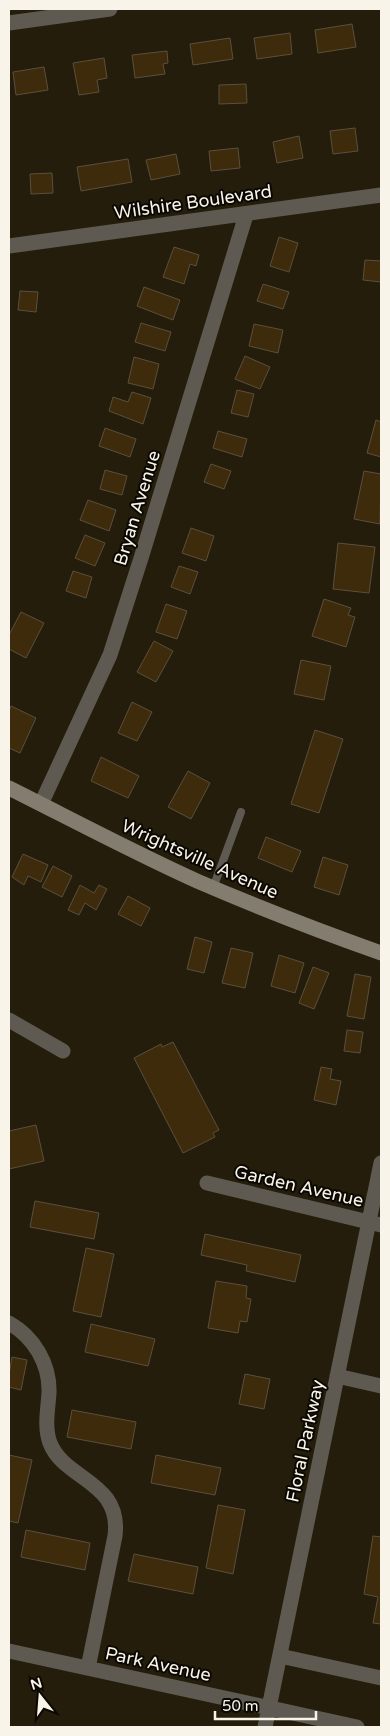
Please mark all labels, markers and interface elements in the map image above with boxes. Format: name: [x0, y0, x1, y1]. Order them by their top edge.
street label: Wilshire Boulevard: [113, 180, 273, 224]
street label: Bryan Avenue: [109, 448, 165, 568]
street label: Wrightsville Avenue: [118, 814, 282, 904]
street label: Garden Avenue: [232, 1160, 366, 1212]
street label: Floral Parkway: [281, 1377, 329, 1504]
street label: Park Avenue: [103, 1642, 213, 1686]
north arrow: [15, 1671, 65, 1721]
text: N: [28, 1674, 44, 1694]
scale bar: [215, 1688, 316, 1720]
text: 50 m: [222, 1697, 259, 1715]

